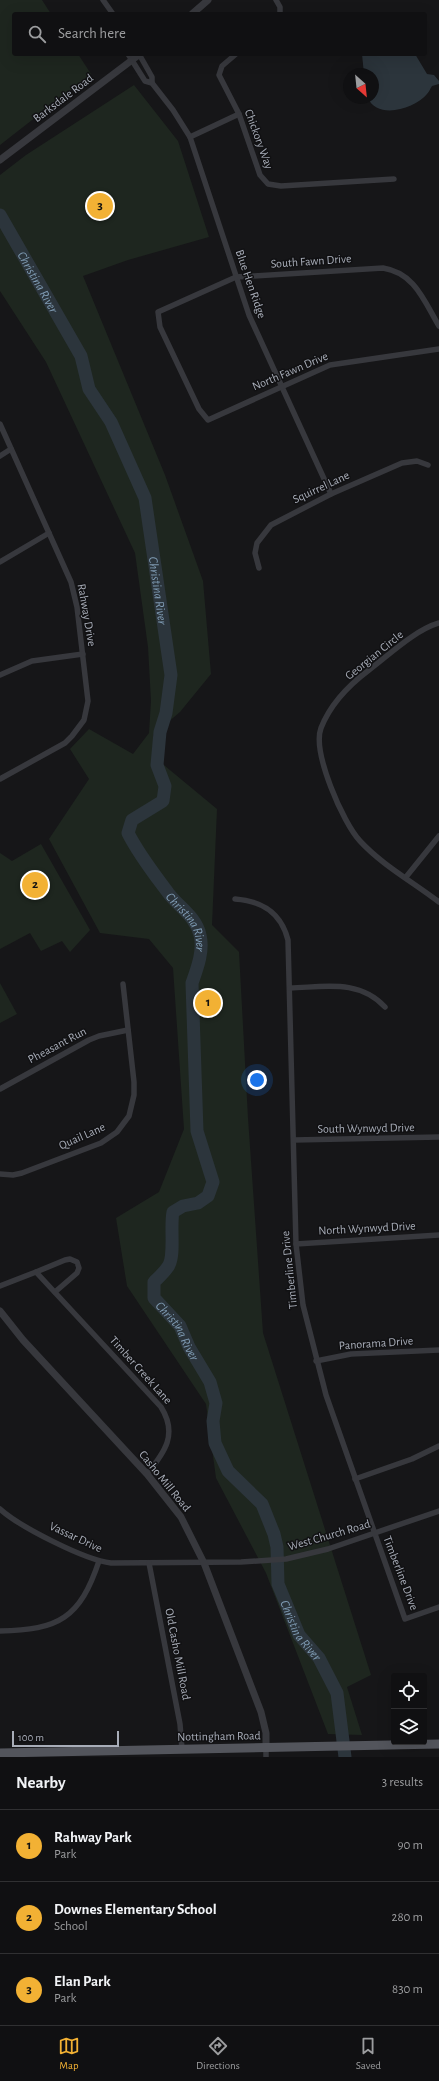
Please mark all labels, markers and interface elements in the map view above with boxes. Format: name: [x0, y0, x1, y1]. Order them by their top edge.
search box: [12, 12, 427, 56]
icon: search: [26, 23, 48, 45]
text: Search here: [58, 26, 126, 41]
north arrow: [343, 68, 379, 104]
street label: Barksdale Road: [31, 72, 95, 124]
street label: Chickory Way: [242, 107, 275, 171]
pin: 3: [87, 191, 113, 221]
street label: Blue Hen Ridge: [234, 248, 268, 320]
water label: Christina River: [14, 250, 60, 316]
street label: South Fawn Drive: [270, 252, 352, 270]
street label: North Fawn Drive: [250, 350, 330, 392]
street label: Squirrel Lane: [291, 469, 351, 505]
water label: Christina River: [146, 556, 169, 626]
street label: Rahway Drive: [75, 583, 98, 647]
street label: Georgian Circle: [343, 628, 405, 682]
pin: 2: [22, 870, 48, 900]
water label: Christina River: [163, 891, 206, 952]
pin: 1: [195, 988, 221, 1018]
street label: Pheasant Run: [26, 1025, 88, 1065]
your location: [247, 1070, 267, 1090]
street label: Quail Lane: [57, 1120, 107, 1152]
street label: South Wynwyd Drive: [317, 1121, 415, 1136]
street label: North Wynwyd Drive: [318, 1219, 416, 1238]
street label: Timberline Drive: [279, 1230, 299, 1310]
water label: Christina River: [153, 1299, 201, 1364]
street label: Timber Creek Lane: [108, 1334, 174, 1406]
street label: Panorama Drive: [338, 1334, 414, 1352]
street label: Casho Mill Road: [137, 1448, 193, 1514]
street label: West Church Road: [286, 1518, 372, 1552]
street label: Vassar Drive: [48, 1520, 104, 1554]
street label: Timberline Drive: [381, 1534, 421, 1612]
water label: Christina River: [277, 1598, 324, 1664]
street label: Old Casho Mill Road: [163, 1607, 193, 1701]
map controls: [391, 1673, 427, 1745]
button: locate: [391, 1673, 427, 1709]
button: layers: [391, 1709, 427, 1745]
scale bar: [12, 1729, 119, 1748]
street label: Nottingham Road: [177, 1729, 261, 1743]
text: 100 m: [18, 1732, 44, 1743]
text: Nearby: [16, 1774, 66, 1791]
text: 3 results: [382, 1776, 423, 1789]
text: Rahway Park: [54, 1830, 132, 1845]
text: 1: [27, 1839, 31, 1852]
text: 90 m: [397, 1839, 423, 1852]
text: Park: [54, 1848, 76, 1861]
text: Downes Elementary School: [54, 1902, 217, 1917]
text: 2: [26, 1911, 32, 1924]
text: 280 m: [392, 1911, 423, 1924]
text: School: [54, 1920, 88, 1933]
text: Elan Park: [54, 1974, 111, 1989]
text: 3: [26, 1983, 32, 1996]
text: 830 m: [392, 1983, 423, 1996]
text: Park: [54, 1992, 76, 2005]
tab: Map: [58, 2035, 80, 2072]
tab: Directions: [196, 2035, 240, 2072]
tab: Saved: [356, 2035, 381, 2072]

